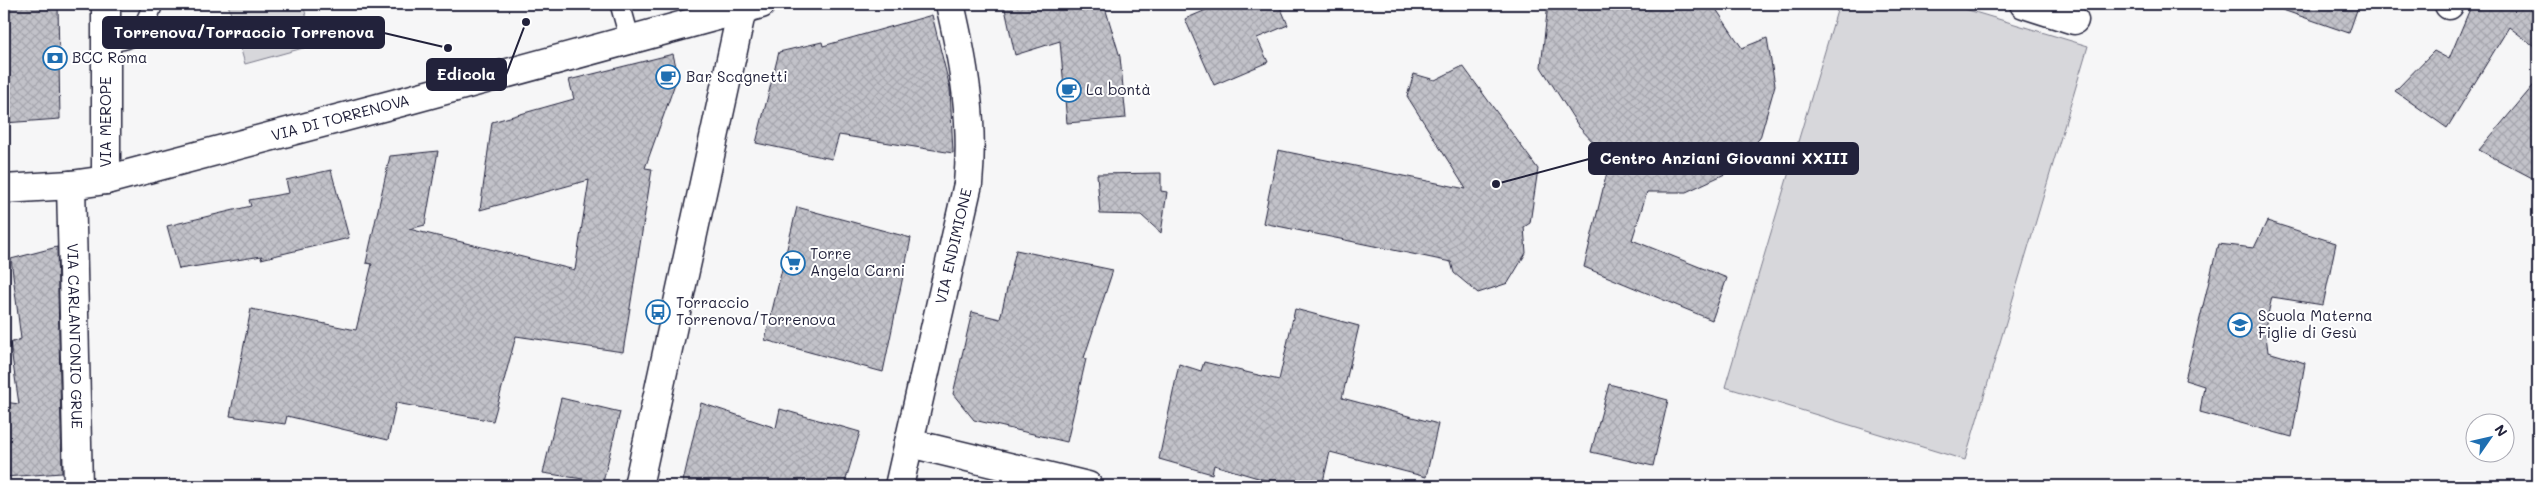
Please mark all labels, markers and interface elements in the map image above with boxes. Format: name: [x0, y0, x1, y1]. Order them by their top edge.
callout: Torrenova/Torraccio Torrenova: [103, 17, 384, 48]
text: Torrenova/Torraccio Torrenova: [114, 21, 374, 42]
bank icon: BCC Roma: [42, 45, 68, 71]
place label: BCC Roma: [72, 47, 147, 67]
callout: Edicola: [427, 59, 506, 90]
text: Edicola: [436, 63, 496, 84]
cafe icon: Bar Scagnetti: [655, 64, 681, 90]
place label: Bar Scagnetti: [686, 66, 788, 86]
street label: VIA MEROPE: [95, 76, 115, 168]
cafe icon: La bontà: [1056, 77, 1082, 103]
place label: La bontà: [1086, 79, 1151, 99]
street label: VIA DI TORRENOVA: [269, 89, 411, 145]
callout: Centro Anziani Giovanni XXIII: [1589, 143, 1858, 174]
text: Centro Anziani Giovanni XXIII: [1600, 147, 1848, 168]
street label: VIA ENDIMIONE: [930, 186, 976, 306]
street label: VIA CARLANTONIO GRUE: [63, 243, 88, 429]
place label: Torre Angela Carni: [810, 243, 905, 280]
supermarket icon: Torre Angela Carni: [780, 250, 806, 276]
place label: Torraccio Torrenova/Torrenova: [676, 292, 836, 329]
bus stop icon: Torraccio Torrenova/Torrenova: [645, 299, 671, 325]
place label: Scuola Materna Figlie di Gesù: [2258, 305, 2373, 342]
school or university icon: Scuola Materna Figlie di Gesù: [2227, 312, 2253, 338]
north arrow: [2464, 412, 2514, 462]
text: N: [2490, 421, 2512, 440]

